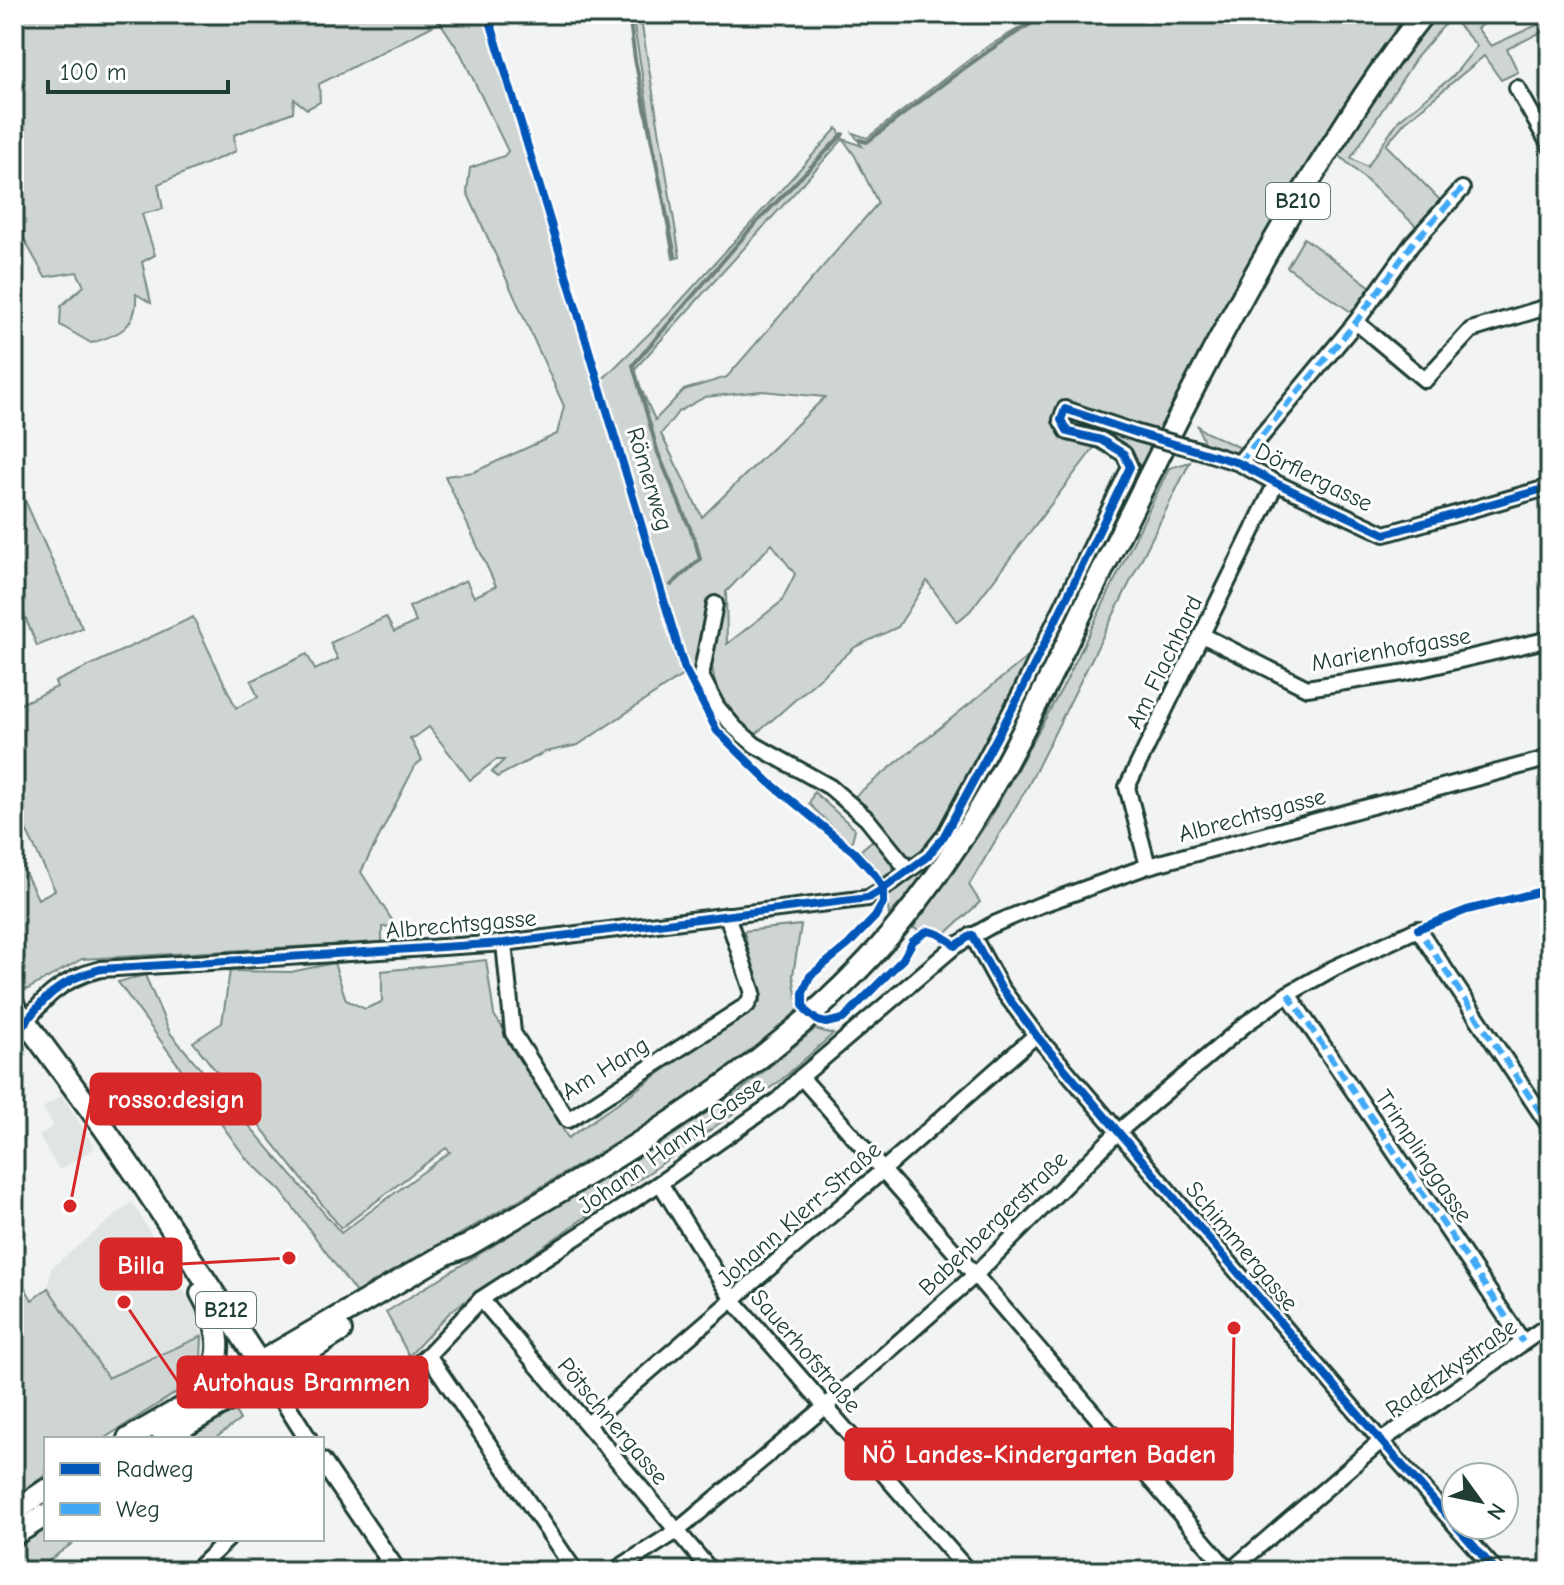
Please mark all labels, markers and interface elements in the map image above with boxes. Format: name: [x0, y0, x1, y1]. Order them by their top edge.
scale bar: [48, 44, 228, 94]
text: 100 m: [60, 58, 127, 86]
road number: B210: [1266, 183, 1330, 219]
street label: Römerweg: [621, 424, 679, 534]
street label: Dörflergasse: [1251, 437, 1377, 517]
street label: Am Flachhard: [1120, 591, 1208, 733]
street label: Marienhofgasse: [1309, 621, 1473, 677]
street label: Albrechtsgasse: [1175, 782, 1329, 848]
street label: Albrechtsgasse: [384, 903, 538, 945]
street label: Am Hang: [556, 1030, 654, 1106]
street label: Johann Hanny-Gasse: [572, 1070, 770, 1220]
callout: rosso:design: [91, 1074, 260, 1124]
street label: Trimplinggasse: [1369, 1084, 1479, 1228]
text: rosso:design: [108, 1085, 244, 1115]
street label: Johann Klerr-Straße: [711, 1135, 887, 1293]
street label: Babenbergerstraße: [913, 1145, 1073, 1301]
street label: Schimmergasse: [1180, 1175, 1304, 1317]
callout: Billa: [101, 1239, 181, 1289]
text: Billa: [117, 1251, 165, 1281]
street label: Sauerhofstraße: [745, 1283, 867, 1419]
road number: B212: [196, 1292, 256, 1328]
street label: Radetzkystraße: [1380, 1312, 1522, 1424]
street label: Pötschnergasse: [552, 1352, 674, 1490]
callout: Autohaus Brammen: [178, 1357, 427, 1407]
text: Autohaus Brammen: [194, 1368, 410, 1398]
callout: NÖ Landes-Kindergarten Baden: [846, 1429, 1232, 1479]
legend: [44, 1437, 324, 1541]
text: NÖ Landes-Kindergarten Baden: [862, 1440, 1216, 1470]
text: Radweg: [116, 1455, 194, 1483]
north arrow: [1440, 1461, 1520, 1541]
text: Weg: [116, 1495, 160, 1523]
text: N: [1481, 1498, 1511, 1524]

